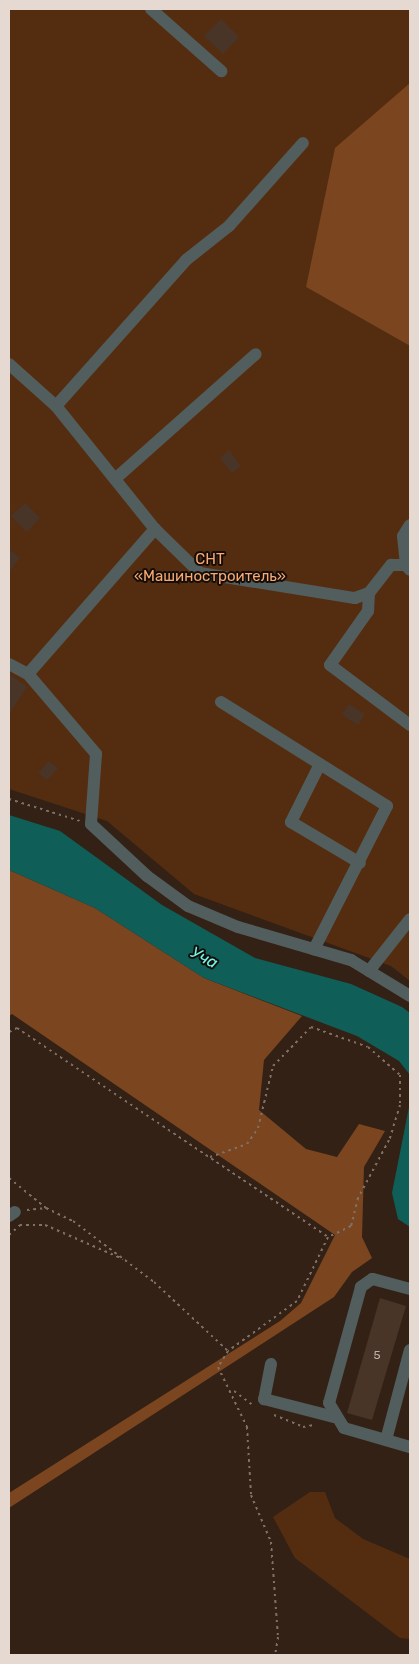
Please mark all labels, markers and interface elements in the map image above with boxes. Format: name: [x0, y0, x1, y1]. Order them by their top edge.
park label: СНТ «Машиностроитель»: [134, 550, 286, 585]
water label: Уча: [187, 943, 221, 973]
house number: 5: [373, 1349, 381, 1363]

